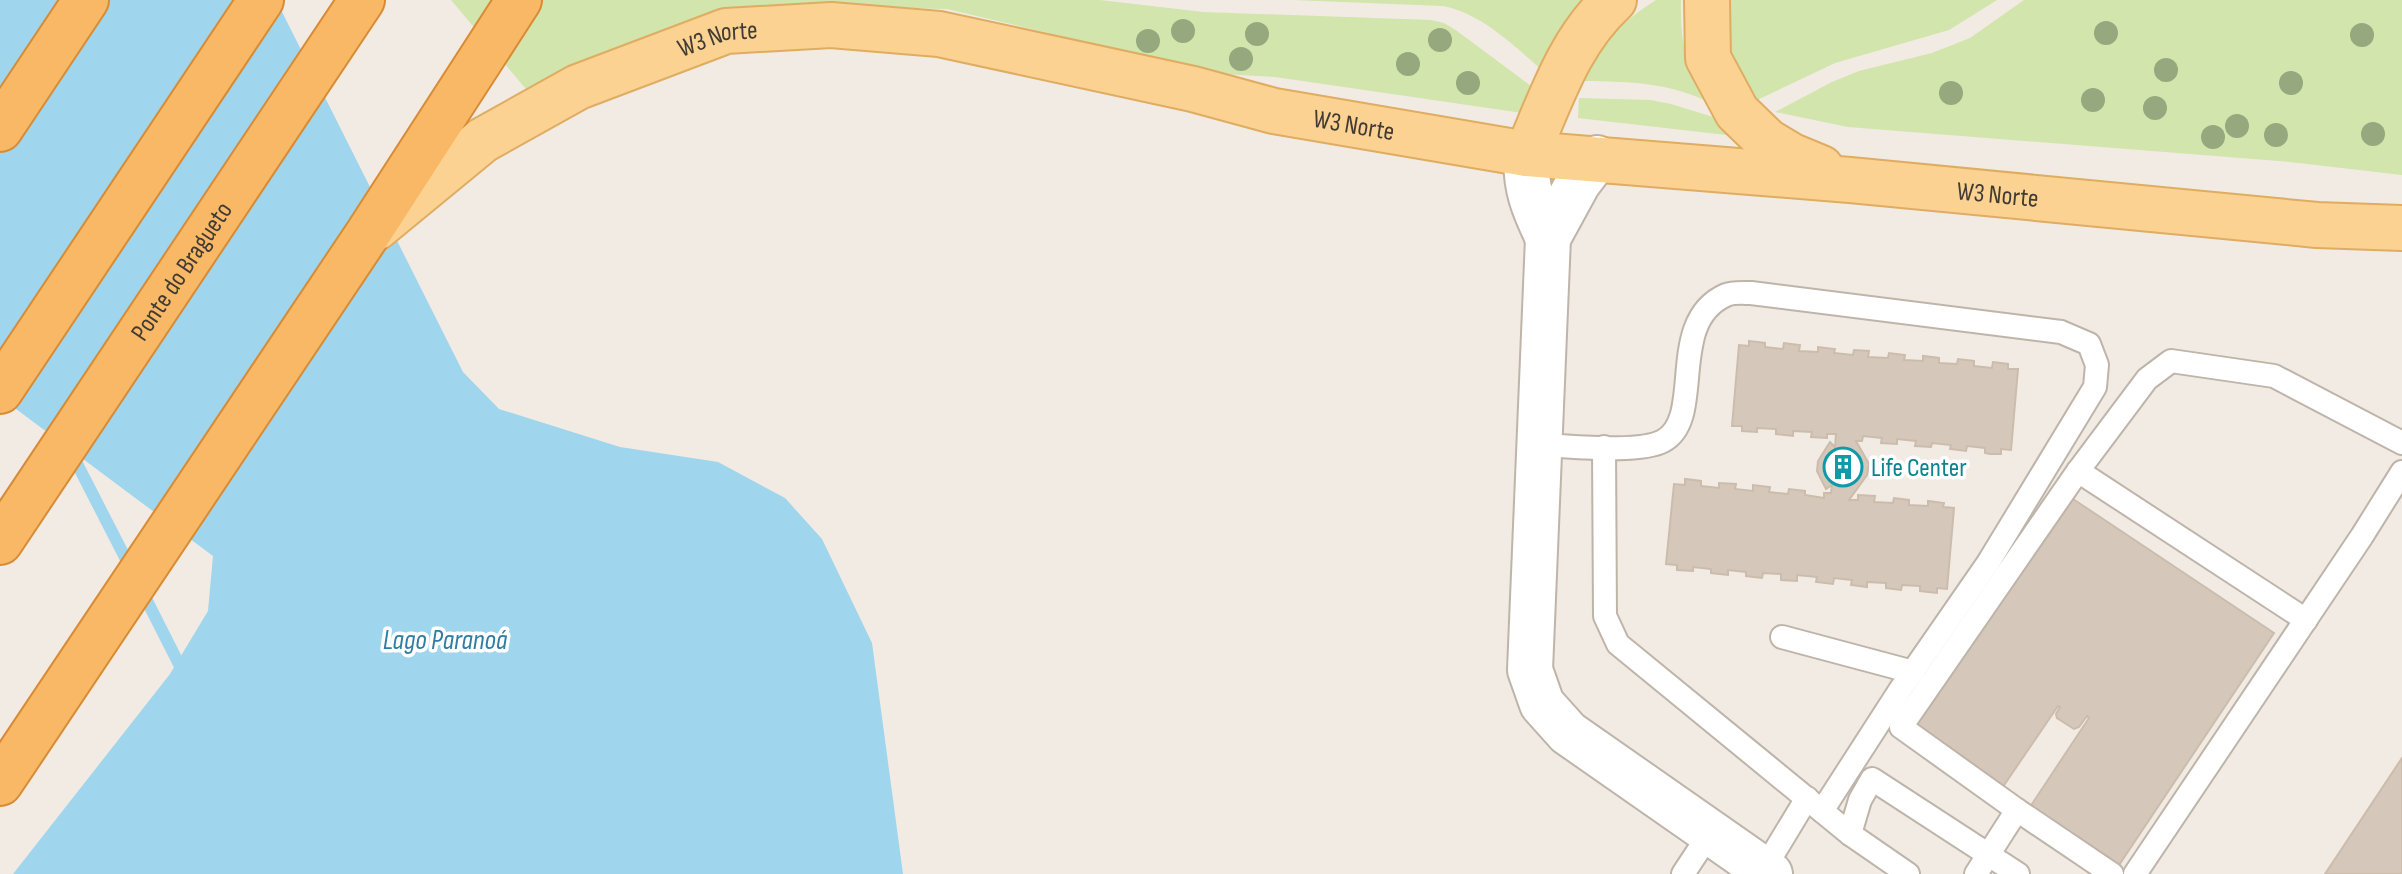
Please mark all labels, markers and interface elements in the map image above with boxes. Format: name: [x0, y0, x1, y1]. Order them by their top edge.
street label: W3 Norte: [674, 15, 758, 65]
street label: W3 Norte: [1311, 104, 1397, 148]
street label: W3 Norte: [1955, 176, 2040, 215]
street label: Ponte do Bragueto: [125, 197, 240, 347]
building icon: Life Center: [1822, 446, 1864, 488]
place label: Life Center: [1871, 453, 1967, 484]
water label: Lago Paranoá: [383, 624, 508, 657]

